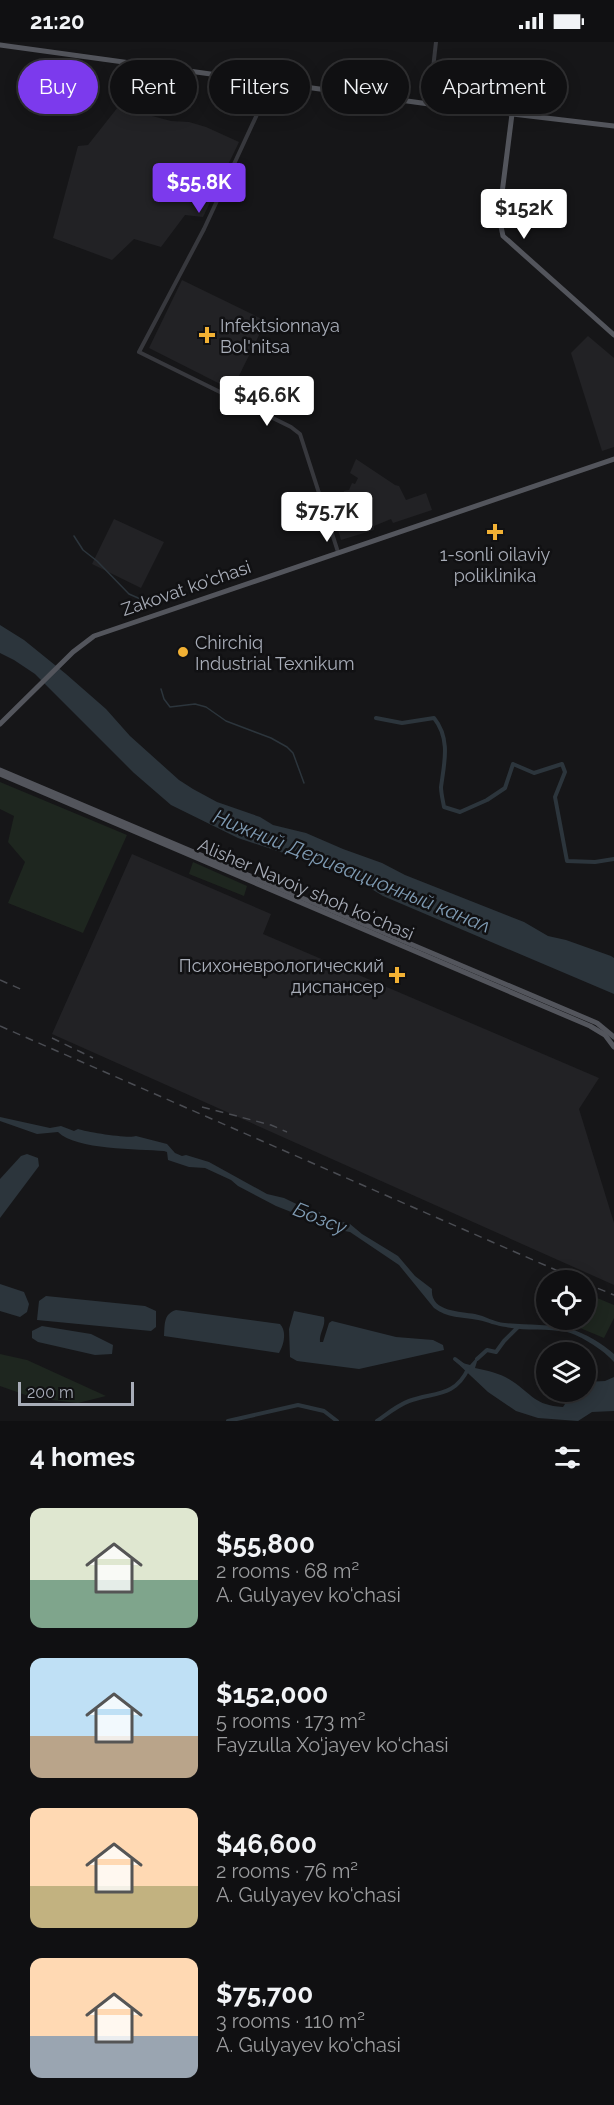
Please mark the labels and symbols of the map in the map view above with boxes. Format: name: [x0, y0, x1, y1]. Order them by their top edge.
pin: $55.8K: [150, 163, 248, 214]
pin: $152K: [482, 189, 566, 240]
place label: Infektsionnaya Bol'nitsa: [220, 315, 340, 357]
marker: Infektsionnaya Bol'nitsa: [198, 326, 216, 344]
pin: $46.6K: [218, 376, 316, 427]
pin: $75.7K: [278, 492, 376, 543]
marker: 1-sonli oilaviy poliklinika: [486, 523, 504, 541]
place label: 1-sonli oilaviy poliklinika: [440, 544, 551, 586]
street label: Zakovat ko'chasi: [119, 556, 253, 620]
place label: Chirchiq Industrial Texnikum: [195, 632, 354, 674]
marker: Chirchiq Industrial Texnikum: [176, 645, 190, 659]
water label: Нижний Деривационный канал: [210, 804, 494, 938]
street label: Alisher Navoiy shoh koʻchasi: [195, 834, 417, 944]
place label: Психоневрологический диспансер: [179, 955, 384, 997]
marker: Психоневрологический диспансер: [388, 966, 406, 984]
water label: Бозсу: [290, 1197, 351, 1240]
scale bar: [18, 1379, 134, 1406]

